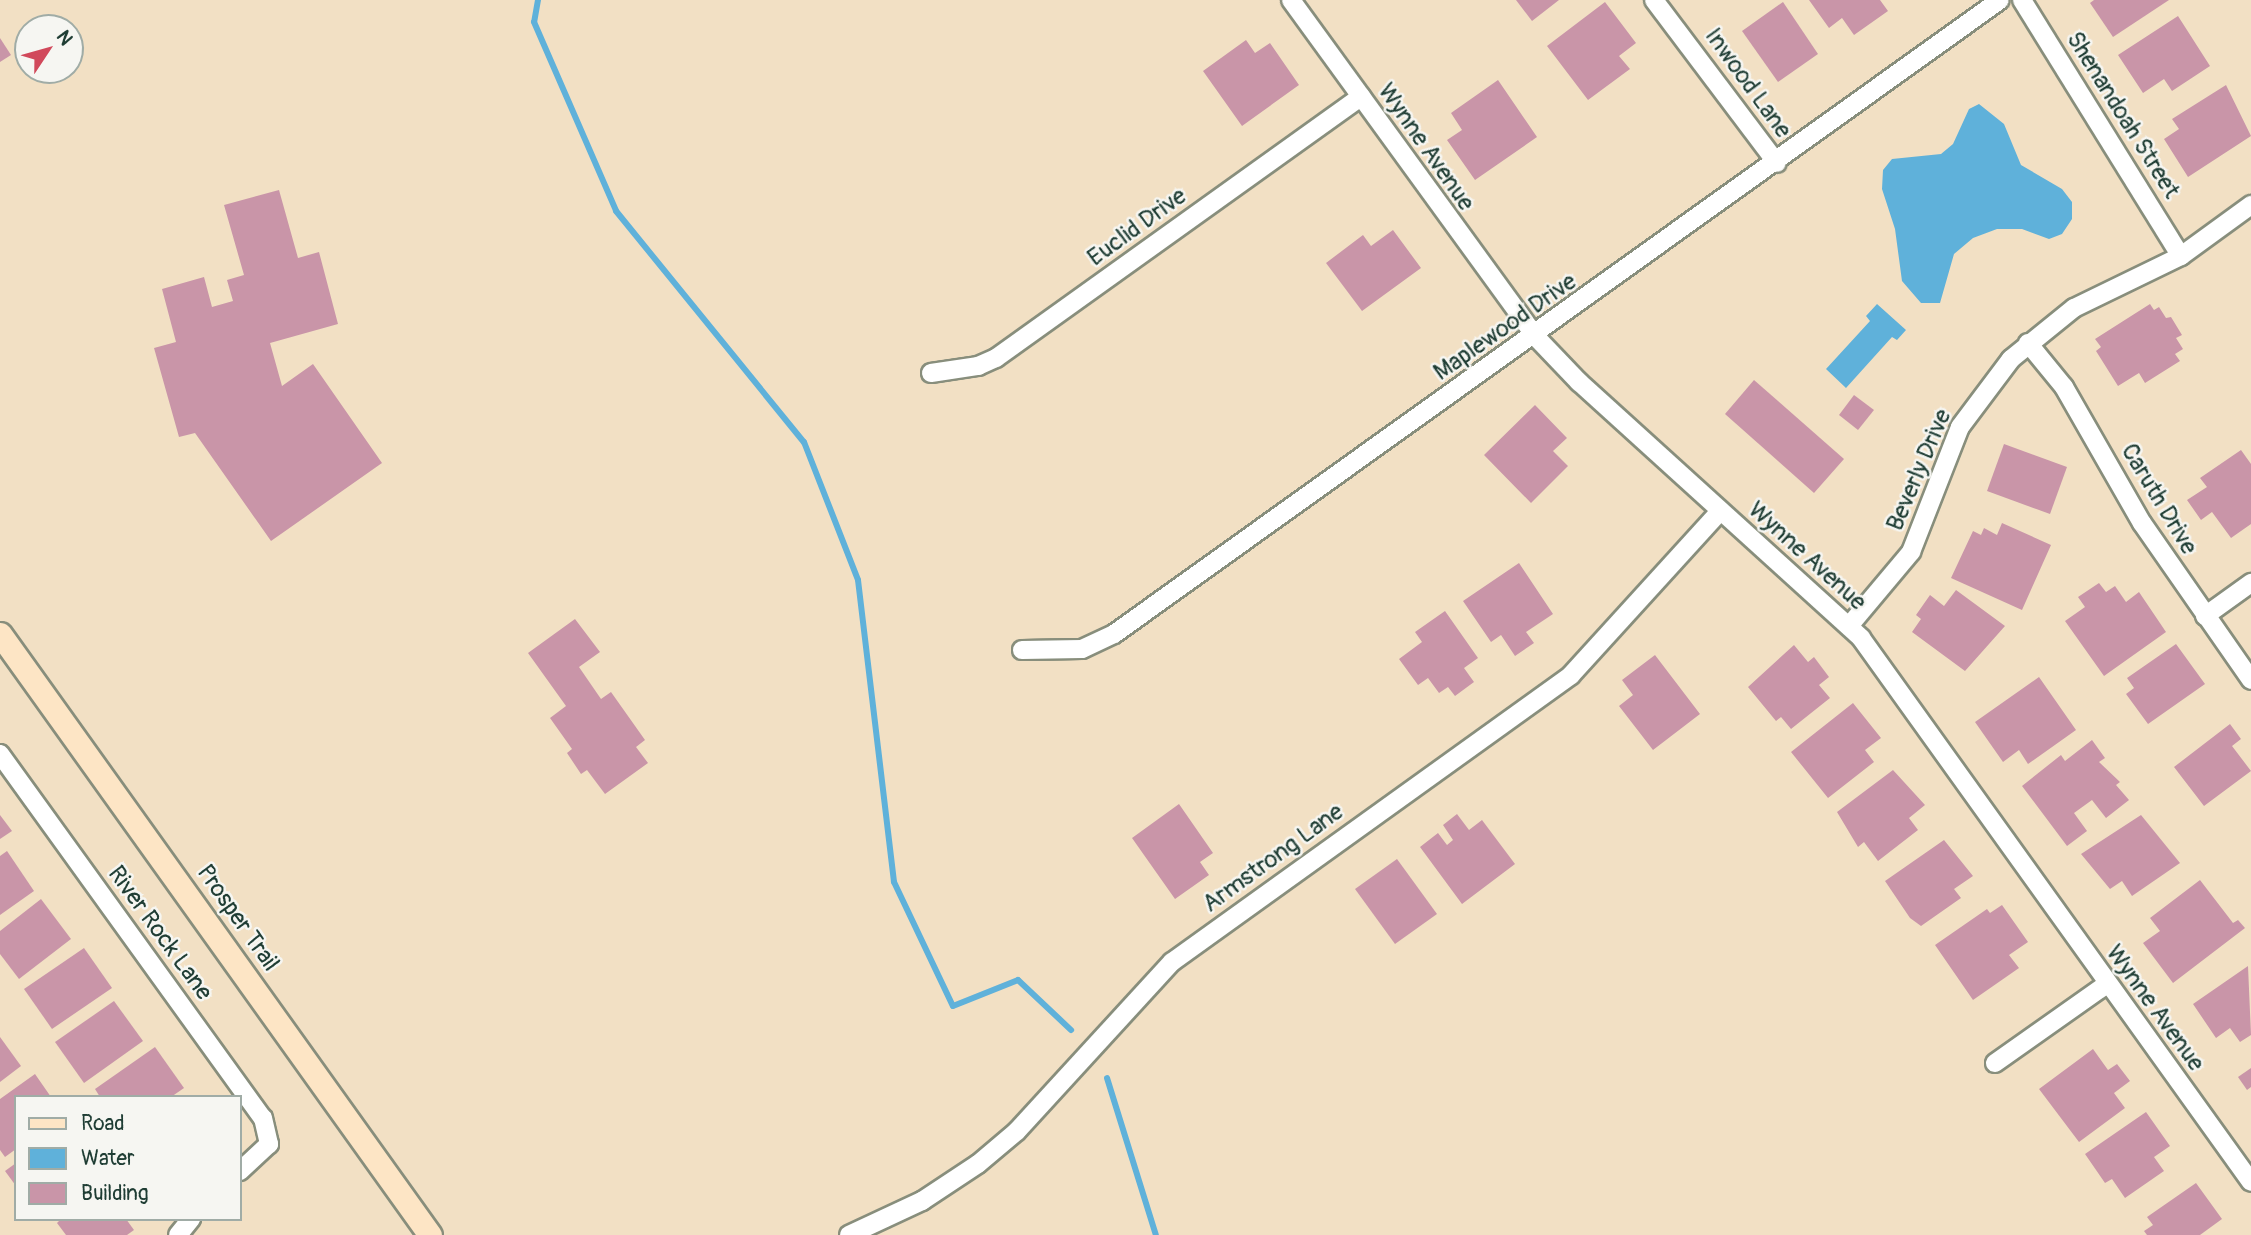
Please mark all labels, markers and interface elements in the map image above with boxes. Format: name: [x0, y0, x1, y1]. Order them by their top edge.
north arrow: [14, 14, 84, 84]
street label: Inwood Lane: [1699, 22, 1797, 144]
text: N: [51, 26, 78, 50]
street label: Shenandoah Street: [2060, 26, 2186, 204]
street label: Wynne Avenue: [1372, 78, 1480, 216]
street label: Euclid Drive: [1082, 182, 1192, 272]
street label: Maplewood Drive: [1428, 267, 1582, 387]
street label: Beverly Drive: [1881, 405, 1957, 535]
street label: Caruth Drive: [2115, 438, 2203, 560]
street label: Wynne Avenue: [1742, 496, 1872, 616]
street label: Armstrong Lane: [1197, 797, 1349, 919]
street label: Prosper Trail: [191, 859, 285, 977]
street label: River Rock Lane: [102, 860, 218, 1006]
street label: Wynne Avenue: [2100, 939, 2210, 1077]
legend: [14, 1095, 242, 1221]
text: Road: [81, 1110, 125, 1137]
text: Water: [81, 1145, 134, 1172]
text: Building: [81, 1180, 148, 1207]

